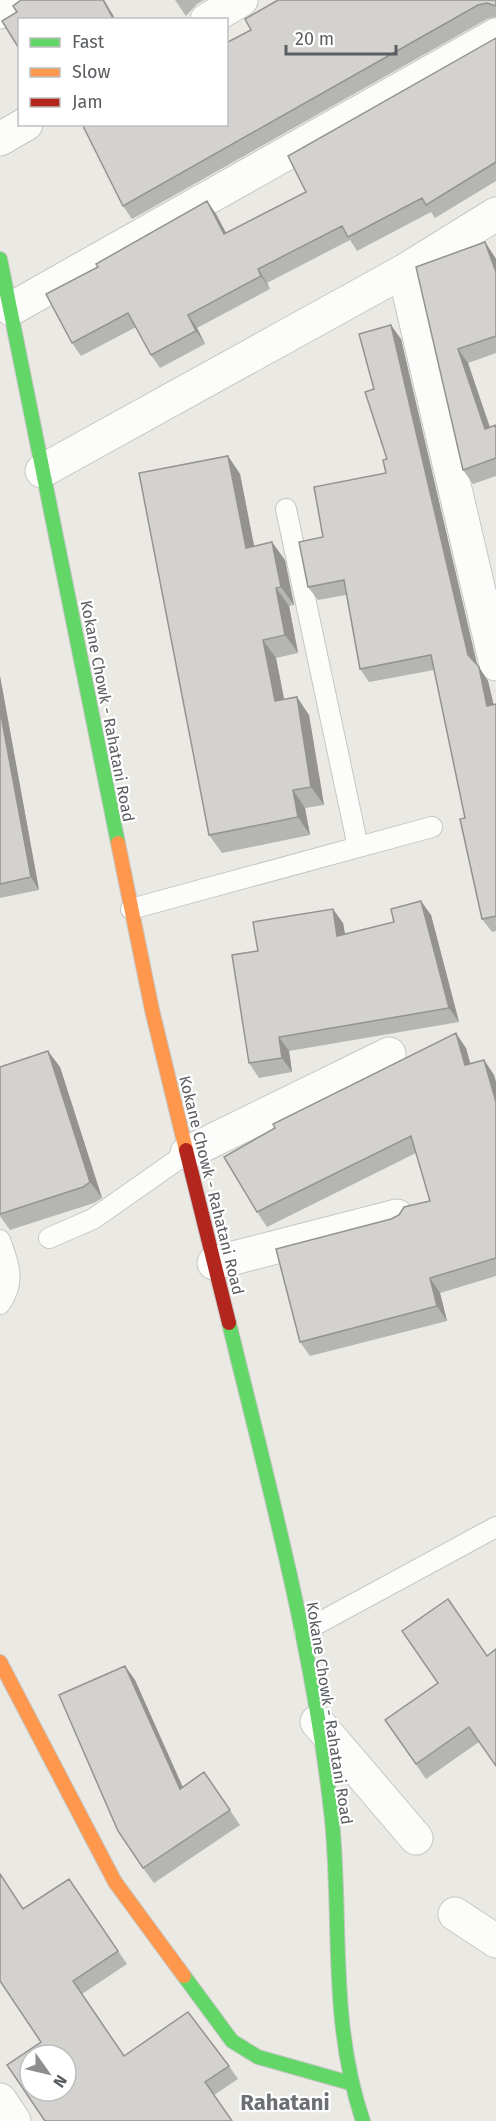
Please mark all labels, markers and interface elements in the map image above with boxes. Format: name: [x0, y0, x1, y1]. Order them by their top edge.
legend: [18, 18, 228, 126]
scale bar: [286, 18, 396, 56]
text: 20 m: [295, 28, 334, 50]
text: Fast: [72, 31, 105, 53]
text: Slow: [72, 61, 111, 83]
text: Jam: [72, 91, 103, 113]
street label: Kokane Chowk - Rahatani Road: [77, 599, 138, 824]
street label: Kokane Chowk - Rahatani Road: [175, 1073, 248, 1297]
street label: Kokane Chowk - Rahatani Road: [302, 1600, 357, 1826]
north arrow: [18, 2043, 78, 2103]
text: N: [49, 2071, 71, 2091]
district label: Rahatani: [240, 2089, 330, 2116]

